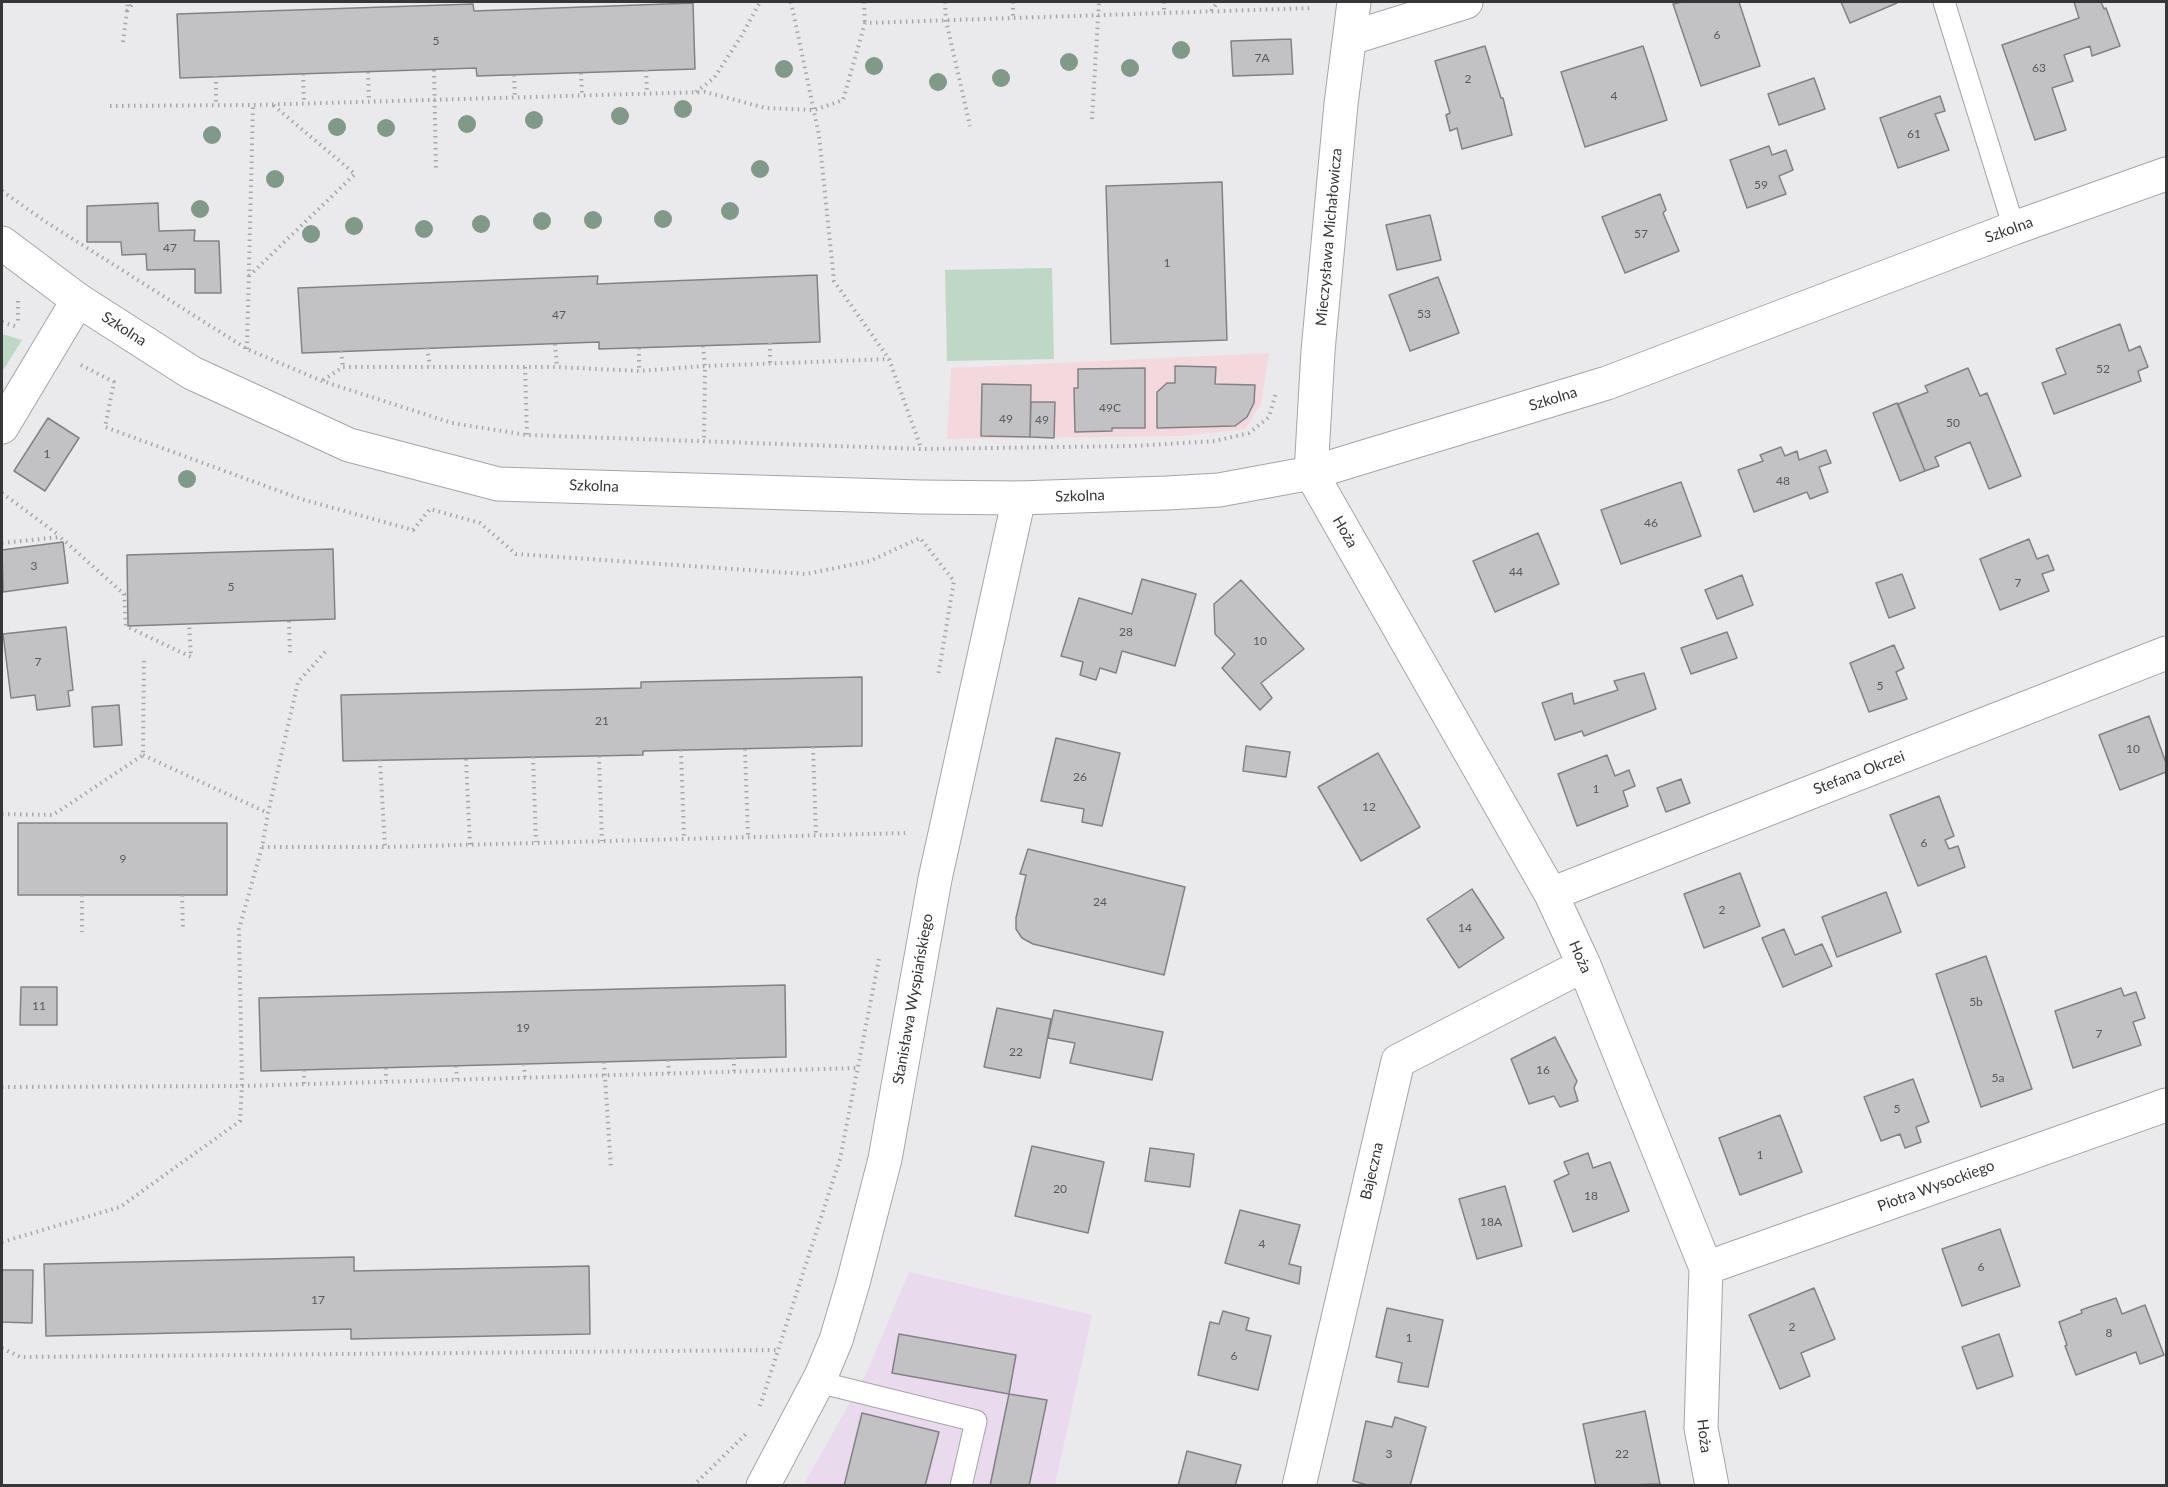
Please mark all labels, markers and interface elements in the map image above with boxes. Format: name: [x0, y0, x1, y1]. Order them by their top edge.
house number: 6: [1714, 28, 1720, 42]
house number: 5: [433, 34, 439, 48]
house number: 7A: [1254, 51, 1270, 65]
house number: 63: [2032, 61, 2046, 75]
house number: 2: [1465, 72, 1471, 86]
house number: 4: [1611, 89, 1617, 103]
house number: 61: [1907, 127, 1921, 141]
street label: Mieczysława Michałowicza: [1312, 147, 1346, 327]
house number: 59: [1754, 178, 1768, 192]
street label: Szkolna: [1983, 213, 2035, 247]
house number: 57: [1634, 227, 1648, 241]
house number: 47: [163, 241, 177, 255]
house number: 1: [1164, 256, 1170, 270]
house number: 53: [1417, 307, 1431, 321]
street label: Szkolna: [98, 308, 150, 350]
house number: 47: [552, 308, 566, 322]
house number: 52: [2096, 362, 2110, 376]
street label: Szkolna: [1527, 383, 1579, 415]
house number: 49C: [1099, 401, 1121, 415]
house number: 49: [999, 412, 1013, 426]
house number: 49: [1035, 413, 1049, 427]
house number: 50: [1946, 416, 1960, 430]
house number: 1: [44, 447, 50, 461]
house number: 48: [1776, 474, 1790, 488]
street label: Szkolna: [569, 476, 619, 496]
street label: Szkolna: [1055, 486, 1105, 506]
street label: Hoża: [1329, 513, 1361, 551]
house number: 46: [1644, 516, 1658, 530]
house number: 3: [31, 559, 37, 573]
house number: 44: [1509, 565, 1523, 579]
house number: 7: [2015, 576, 2021, 590]
house number: 5: [228, 580, 234, 594]
house number: 28: [1119, 625, 1133, 639]
house number: 10: [1253, 634, 1267, 648]
house number: 7: [35, 655, 41, 669]
house number: 5: [1877, 679, 1883, 693]
house number: 21: [595, 714, 609, 728]
house number: 10: [2126, 742, 2140, 756]
street label: Stefana Okrzei: [1811, 747, 1907, 799]
house number: 26: [1073, 770, 1087, 784]
house number: 1: [1593, 782, 1599, 796]
house number: 12: [1362, 800, 1376, 814]
house number: 6: [1921, 836, 1927, 850]
house number: 9: [120, 852, 126, 866]
house number: 24: [1093, 895, 1107, 909]
house number: 2: [1719, 903, 1725, 917]
street label: Stanisława Wyspiańskiego: [889, 912, 937, 1086]
house number: 14: [1458, 921, 1472, 935]
street label: Hoża: [1565, 938, 1595, 976]
house number: 5b: [1969, 995, 1983, 1009]
house number: 11: [32, 999, 46, 1013]
house number: 19: [516, 1021, 530, 1035]
house number: 7: [2096, 1027, 2102, 1041]
house number: 22: [1009, 1045, 1023, 1059]
house number: 16: [1536, 1063, 1550, 1077]
house number: 5a: [1992, 1071, 2004, 1085]
house number: 5: [1894, 1102, 1900, 1116]
street label: Bajeczna: [1357, 1141, 1387, 1201]
house number: 1: [1757, 1148, 1763, 1162]
street label: Piotra Wysockiego: [1875, 1156, 1997, 1216]
house number: 20: [1053, 1182, 1067, 1196]
house number: 18: [1584, 1189, 1598, 1203]
house number: 18A: [1480, 1215, 1502, 1229]
house number: 4: [1259, 1237, 1265, 1251]
house number: 6: [1978, 1260, 1984, 1274]
house number: 17: [311, 1293, 325, 1307]
house number: 2: [1789, 1320, 1795, 1334]
house number: 8: [2106, 1326, 2112, 1340]
house number: 1: [1406, 1331, 1412, 1345]
house number: 6: [1231, 1349, 1237, 1363]
street label: Hoża: [1693, 1418, 1715, 1454]
house number: 3: [1386, 1447, 1392, 1461]
house number: 22: [1615, 1447, 1629, 1461]

